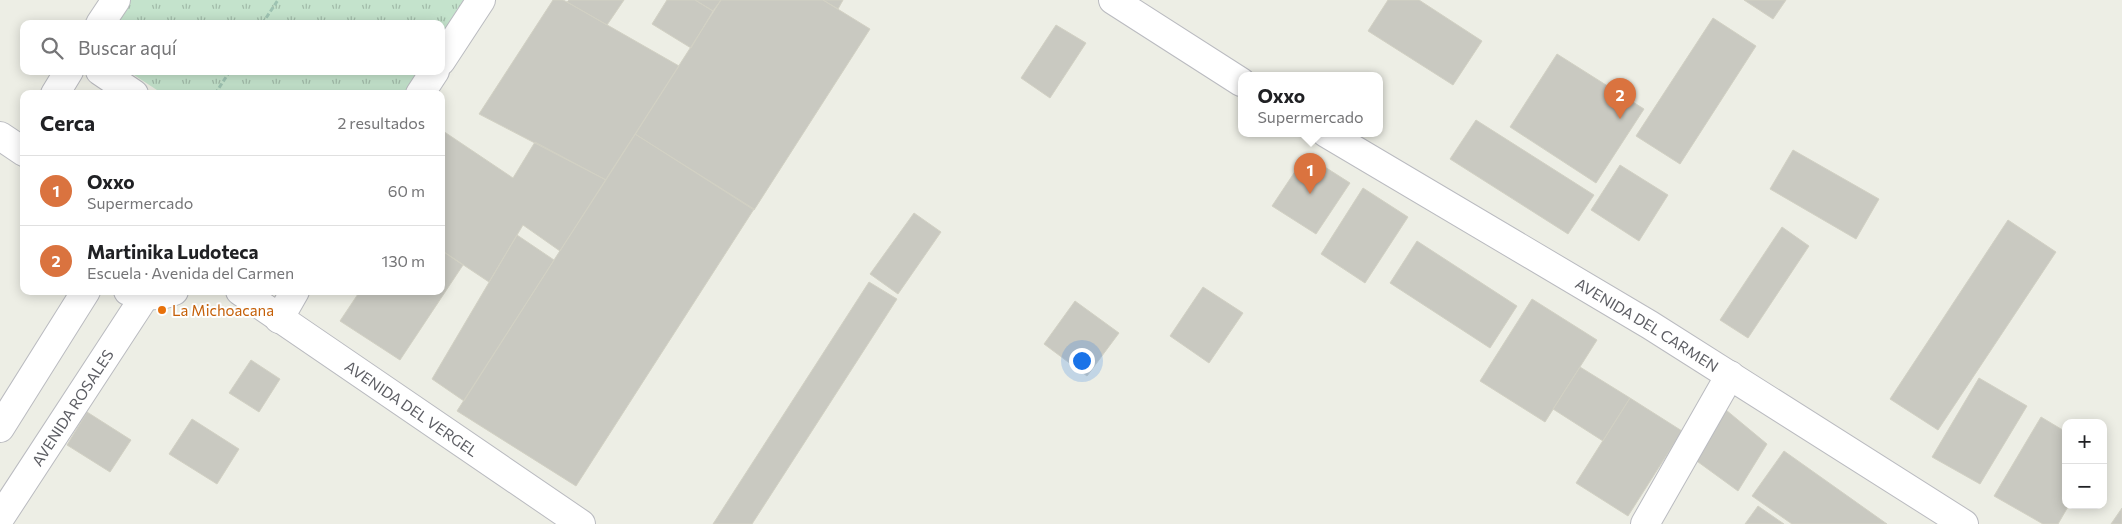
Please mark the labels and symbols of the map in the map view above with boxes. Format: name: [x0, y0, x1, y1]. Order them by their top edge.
pin: 2: [1604, 78, 1636, 119]
pin: 1: [1294, 153, 1326, 194]
street label: AVENIDA DEL CARMEN: [1572, 274, 1722, 375]
place label: La Michoacana: [172, 301, 274, 319]
marker: La Michoacana: [156, 304, 168, 316]
street label: AVENIDA ROSALES: [28, 346, 117, 469]
your location: [1069, 348, 1095, 374]
street label: AVENIDA DEL VERGEL: [342, 357, 482, 460]

